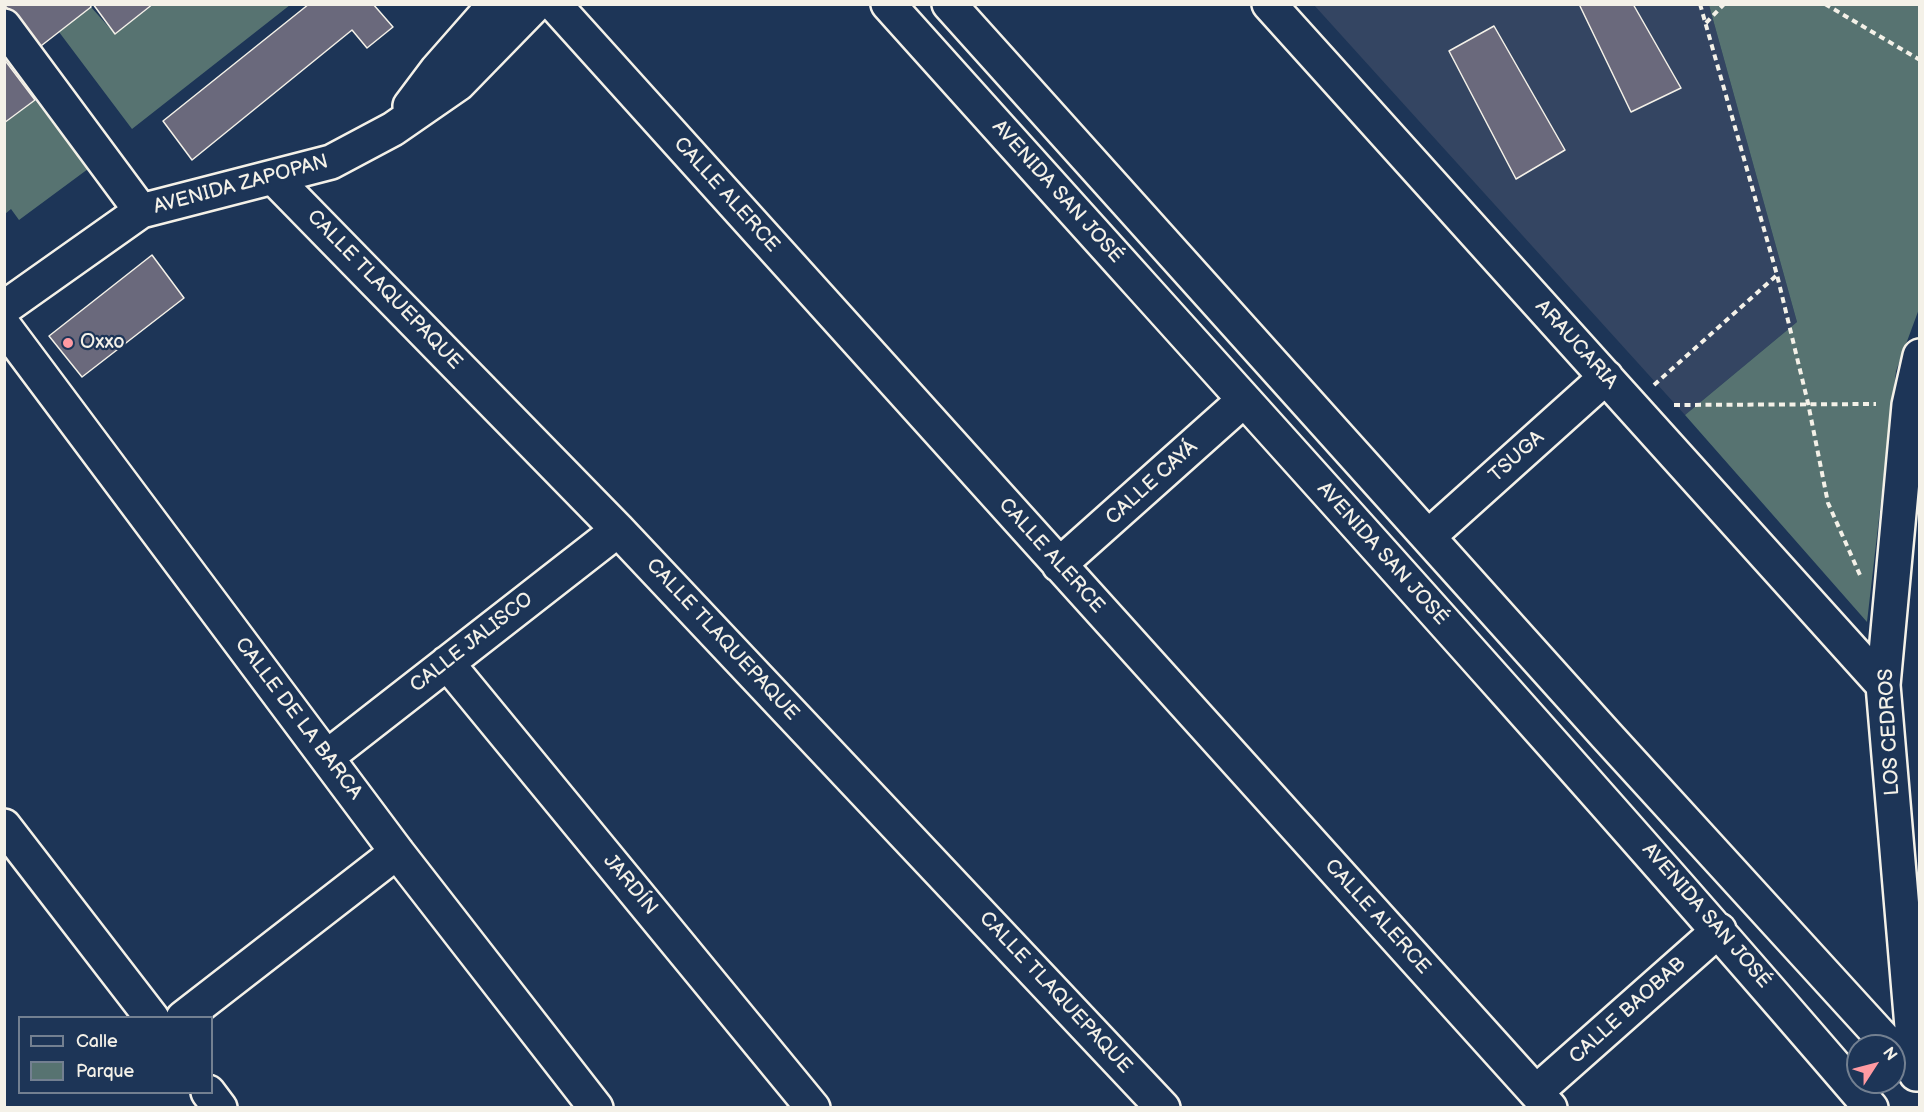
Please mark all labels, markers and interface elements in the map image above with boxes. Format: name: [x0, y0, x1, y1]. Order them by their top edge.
street label: AVENIDA SAN JOSÉ: [986, 116, 1128, 268]
street label: CALLE ALERCE: [668, 133, 784, 257]
street label: AVENIDA ZAPOPAN: [151, 150, 331, 220]
street label: CALLE TLAQUEPAQUE: [301, 205, 467, 375]
street label: ARAUCARIA: [1530, 295, 1622, 395]
place label: Oxxo: [80, 331, 125, 355]
marker: Oxxo: [61, 336, 75, 350]
street label: TSUGA: [1485, 426, 1549, 488]
street label: CALLE CAYÁ: [1101, 436, 1203, 530]
street label: AVENIDA SAN JOSÉ: [1311, 478, 1453, 630]
street label: CALLE ALERCE: [993, 494, 1109, 618]
street label: CALLE TLAQUEPAQUE: [641, 554, 803, 726]
street label: CALLE JALISCO: [406, 588, 538, 698]
street label: CALLE DE LA BARCA: [229, 633, 367, 805]
street label: LOS CEDROS: [1875, 668, 1905, 796]
street label: AVENIDA SAN JOSÉ: [1637, 839, 1775, 993]
street label: JARDÍN: [598, 850, 662, 920]
street label: CALLE ALERCE: [1319, 855, 1435, 979]
street label: CALLE TLAQUEPAQUE: [974, 907, 1136, 1079]
street label: CALLE BAOBAB: [1565, 952, 1691, 1070]
legend: [18, 1016, 213, 1094]
text: Calle: [76, 1031, 118, 1052]
north arrow: [1846, 1034, 1906, 1094]
text: N: [1878, 1044, 1901, 1065]
text: Parque: [76, 1061, 134, 1082]

